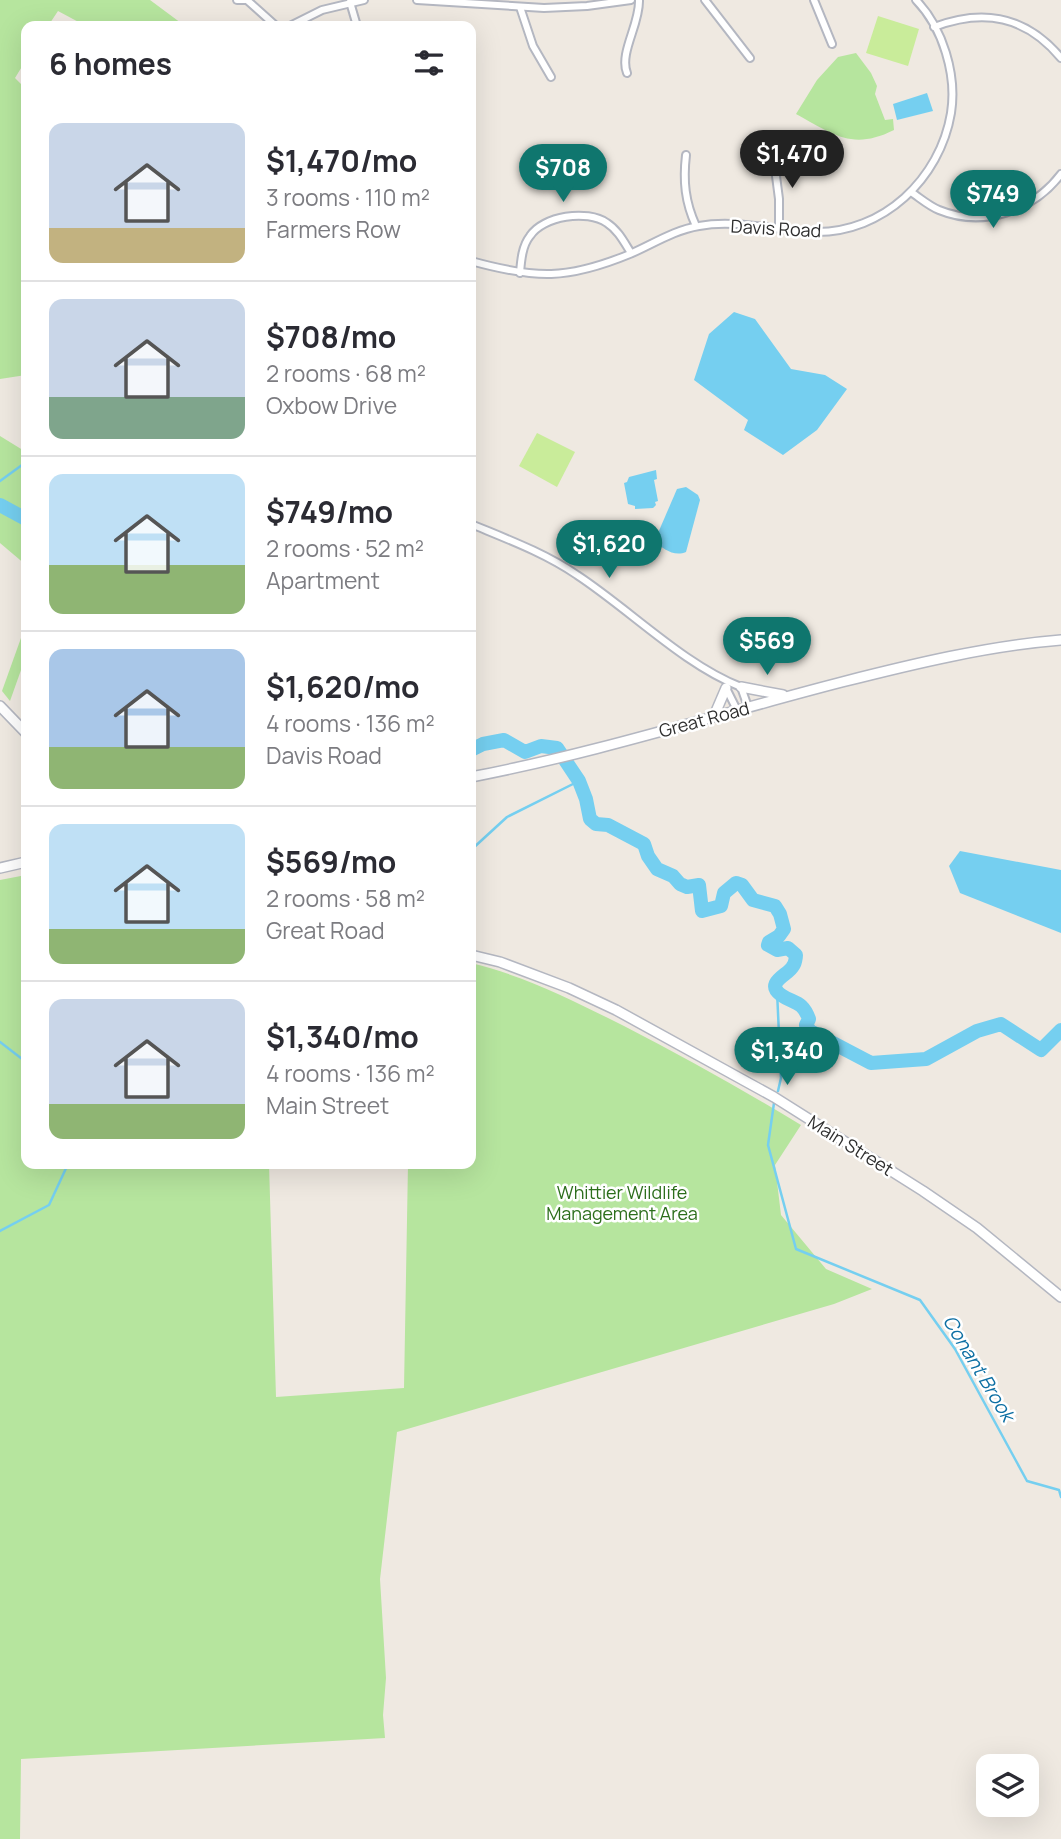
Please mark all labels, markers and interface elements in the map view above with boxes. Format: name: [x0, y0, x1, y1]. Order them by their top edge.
text: 6 homes: [49, 43, 172, 84]
icon: filters: [410, 44, 448, 82]
pin: $1,470: [735, 130, 849, 190]
text: $1,470: [756, 137, 828, 169]
text: $1,470/mo: [266, 140, 417, 181]
pin: $708: [522, 144, 604, 204]
icon: home: [105, 151, 189, 235]
text: $708: [535, 151, 591, 183]
pin: $749: [952, 170, 1034, 230]
text: $749: [966, 177, 1020, 209]
text: 3 rooms · 110 m²: [266, 181, 430, 213]
text: Farmers Row: [266, 213, 401, 245]
street label: Davis Road: [730, 214, 822, 242]
text: $708/mo: [266, 316, 396, 357]
icon: home: [105, 327, 189, 411]
text: 2 rooms · 68 m²: [266, 357, 426, 389]
text: Oxbow Drive: [266, 389, 397, 421]
text: $749/mo: [266, 491, 393, 532]
icon: home: [105, 502, 189, 586]
pin: $1,620: [552, 520, 666, 580]
text: $1,620: [572, 527, 646, 559]
text: 2 rooms · 52 m²: [266, 532, 424, 564]
text: Apartment: [266, 564, 380, 596]
pin: $569: [726, 618, 808, 677]
text: $569: [739, 624, 795, 656]
text: $1,620/mo: [266, 666, 420, 707]
icon: home: [105, 677, 189, 761]
street label: Great Road: [656, 695, 752, 743]
text: 4 rooms · 136 m²: [266, 707, 435, 739]
text: Davis Road: [266, 739, 382, 771]
text: $569/mo: [266, 841, 396, 882]
icon: home: [105, 852, 189, 936]
text: 2 rooms · 58 m²: [266, 882, 425, 914]
text: Great Road: [266, 914, 385, 946]
text: $1,340/mo: [266, 1016, 419, 1057]
icon: home: [105, 1027, 189, 1111]
pin: $1,340: [730, 1028, 844, 1087]
text: $1,340: [750, 1034, 824, 1066]
text: 4 rooms · 136 m²: [266, 1057, 435, 1089]
text: Main Street: [266, 1089, 389, 1121]
street label: Main Street: [804, 1109, 898, 1181]
park label: Whittier Wildlife Management Area: [546, 1180, 698, 1225]
water label: Conant Brook: [937, 1310, 1022, 1428]
map controls: [976, 1754, 1039, 1817]
button: layers: [976, 1754, 1039, 1817]

